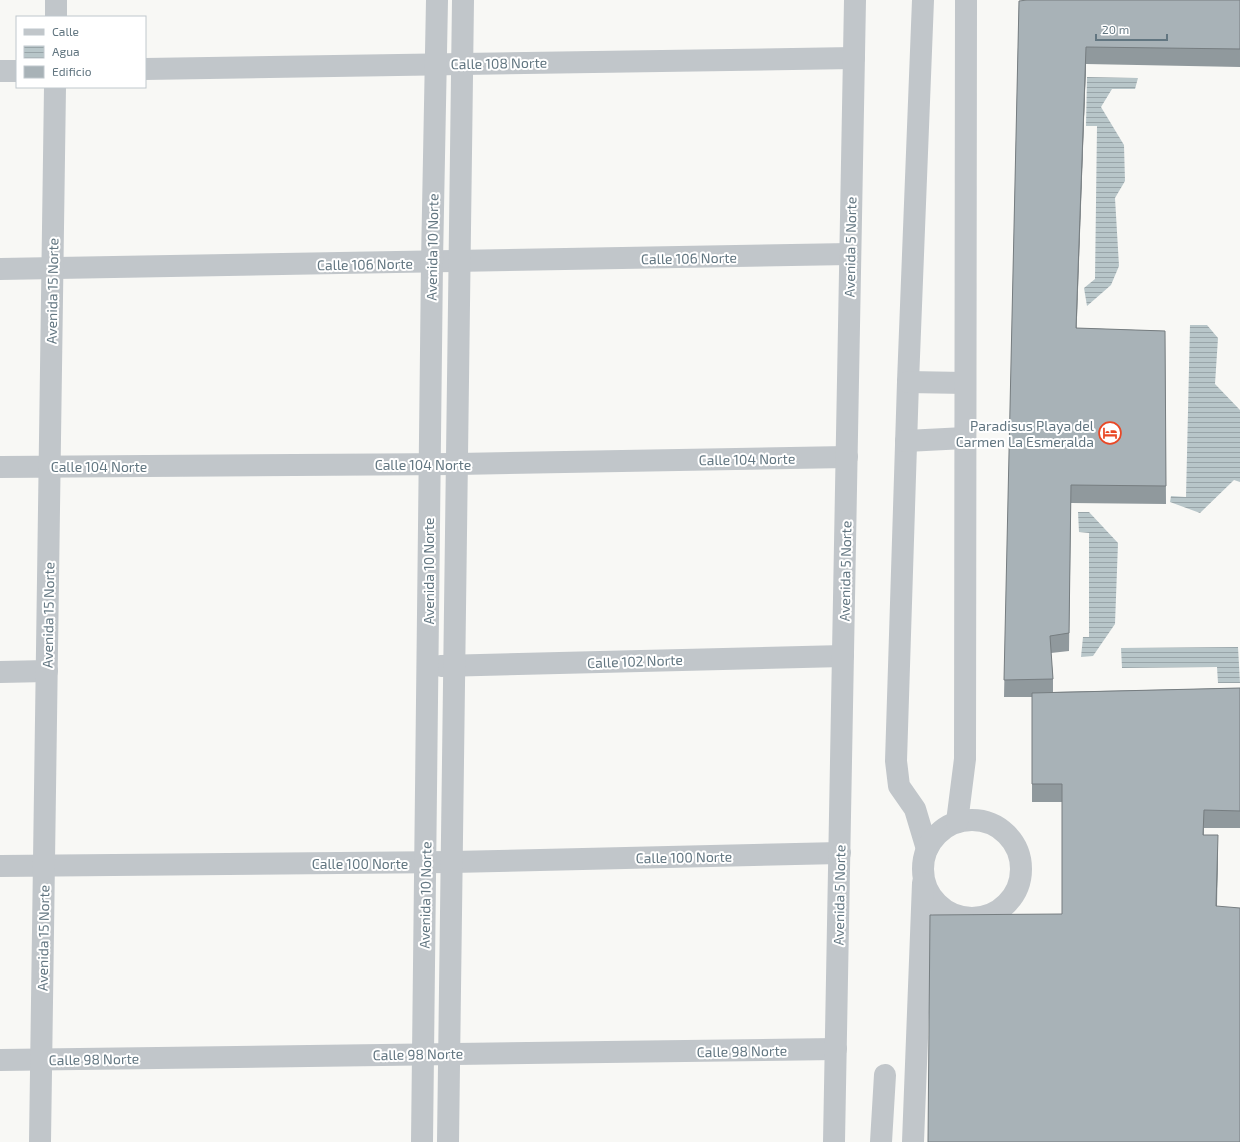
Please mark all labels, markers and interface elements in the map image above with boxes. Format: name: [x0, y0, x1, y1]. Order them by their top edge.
legend: [16, 16, 146, 88]
scale bar: [1096, 16, 1167, 42]
text: 20 m: [1102, 22, 1129, 36]
text: Calle: [52, 24, 79, 38]
text: Agua: [52, 44, 80, 58]
street label: Calle 108 Norte: [451, 54, 547, 72]
text: Edificio: [52, 64, 92, 78]
street label: Avenida 10 Norte: [423, 193, 441, 301]
street label: Avenida 5 Norte: [841, 197, 859, 297]
street label: Avenida 15 Norte: [43, 238, 61, 344]
street label: Calle 106 Norte: [641, 249, 737, 267]
street label: Calle 106 Norte: [317, 255, 413, 273]
place label: Paradisus Playa del Carmen La Esmeralda: [956, 417, 1095, 450]
hotel icon: Paradisus Playa del Carmen La Esmeralda: [1097, 420, 1123, 446]
street label: Calle 104 Norte: [699, 450, 795, 468]
street label: Calle 104 Norte: [375, 456, 471, 473]
street label: Calle 104 Norte: [51, 458, 147, 475]
street label: Avenida 10 Norte: [420, 517, 437, 625]
street label: Avenida 5 Norte: [836, 521, 854, 621]
street label: Avenida 15 Norte: [39, 562, 57, 668]
street label: Calle 102 Norte: [587, 651, 683, 671]
street label: Avenida 10 Norte: [416, 841, 434, 949]
street label: Avenida 5 Norte: [830, 845, 848, 945]
street label: Calle 100 Norte: [636, 848, 732, 866]
street label: Calle 100 Norte: [312, 855, 408, 872]
street label: Avenida 15 Norte: [34, 885, 52, 991]
street label: Calle 98 Norte: [697, 1042, 787, 1060]
street label: Calle 98 Norte: [373, 1045, 463, 1063]
street label: Calle 98 Norte: [49, 1050, 139, 1068]

